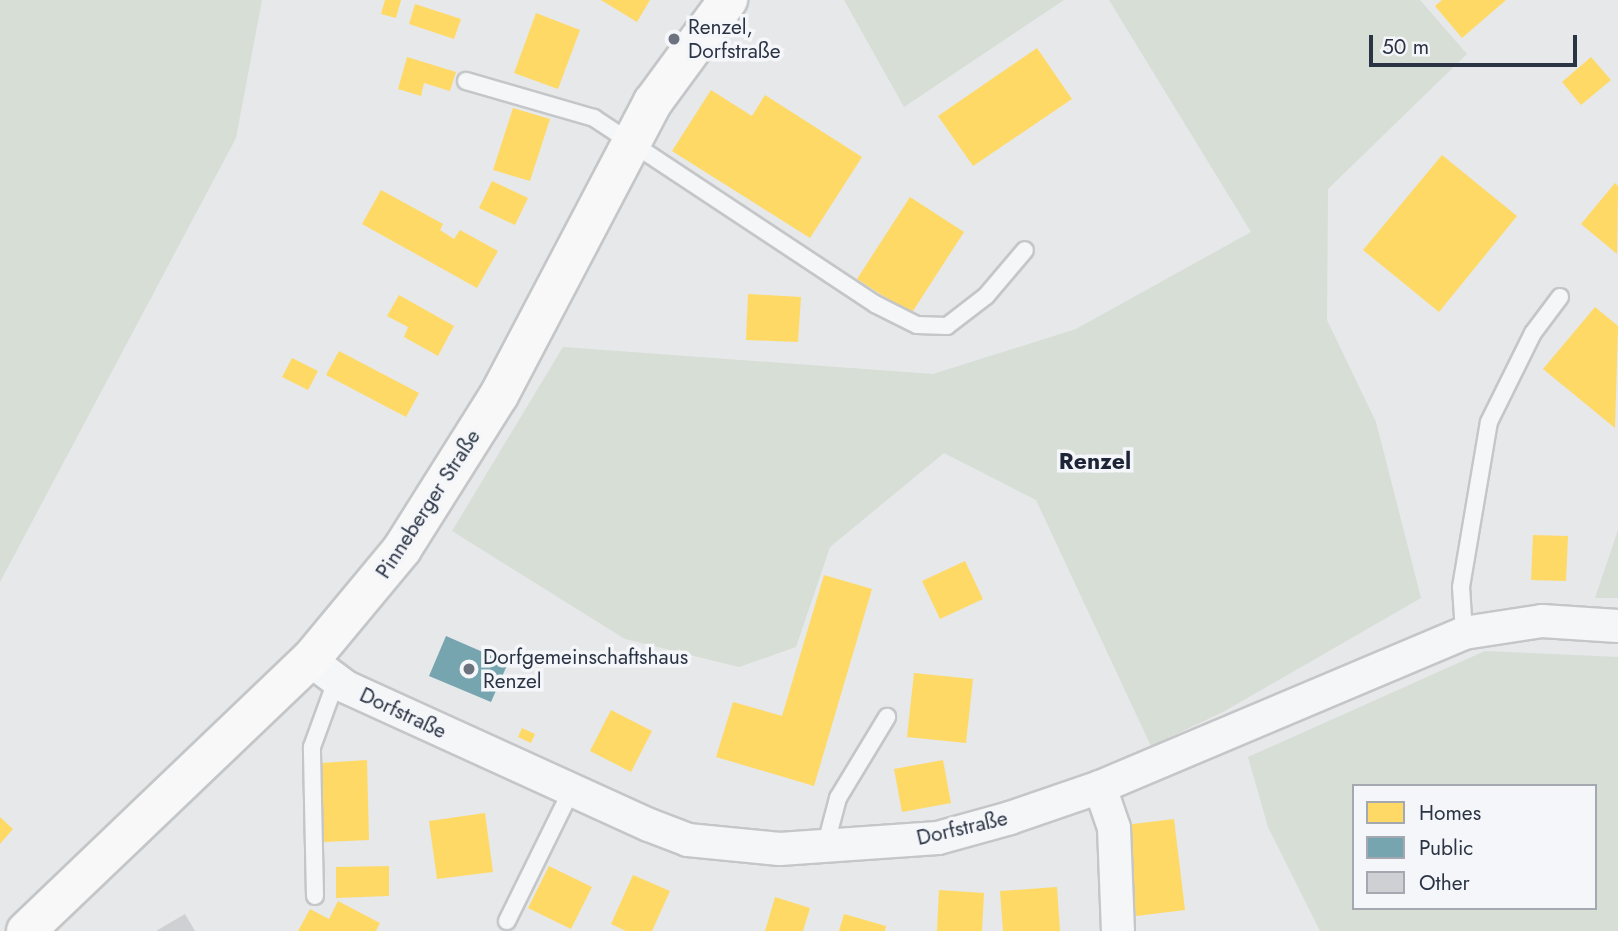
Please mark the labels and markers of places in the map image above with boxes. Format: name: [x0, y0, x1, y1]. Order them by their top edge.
place label: Renzel, Dorfstraße: [688, 14, 780, 64]
marker: Renzel, Dorfstraße: [666, 31, 682, 47]
place label: Dorfgemeinschaftshaus Renzel: [483, 644, 688, 694]
marker: Dorfgemeinschaftshaus Renzel: [461, 661, 477, 677]

